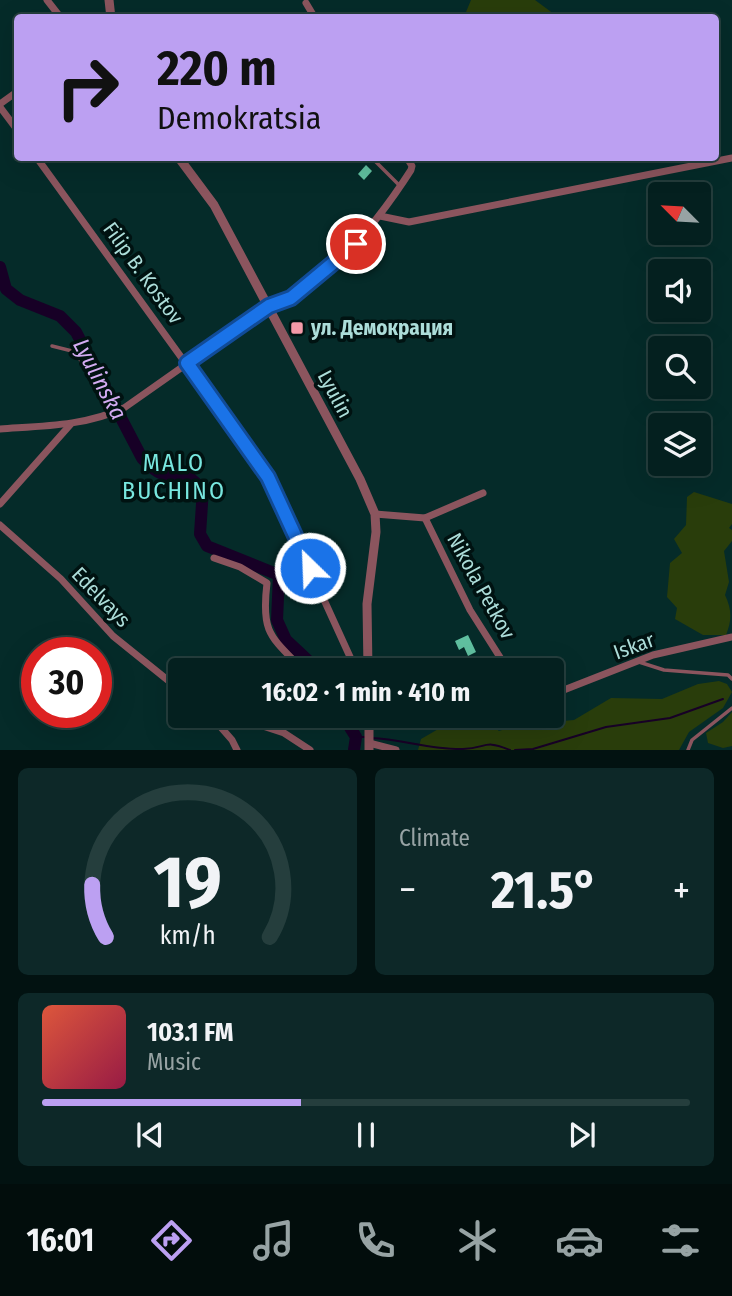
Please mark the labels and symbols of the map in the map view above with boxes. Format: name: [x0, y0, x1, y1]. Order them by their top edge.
north arrow: [648, 182, 710, 245]
pin: [326, 214, 386, 274]
street label: Filip B. Kostov: [97, 217, 189, 329]
place label: ул. Демокрация: [310, 315, 453, 341]
marker: ул. Демокрация: [289, 320, 305, 336]
water label: Lyulinska: [67, 334, 133, 424]
street label: Lyulin: [312, 366, 358, 422]
district label: MALO BUCHINO: [122, 449, 226, 505]
street label: Nikola Petkov: [441, 529, 521, 644]
position arrow: [273, 531, 347, 605]
street label: Edelvays: [66, 561, 136, 633]
street label: Iskar: [610, 626, 659, 665]
speed limit sign: 30: [21, 637, 112, 728]

